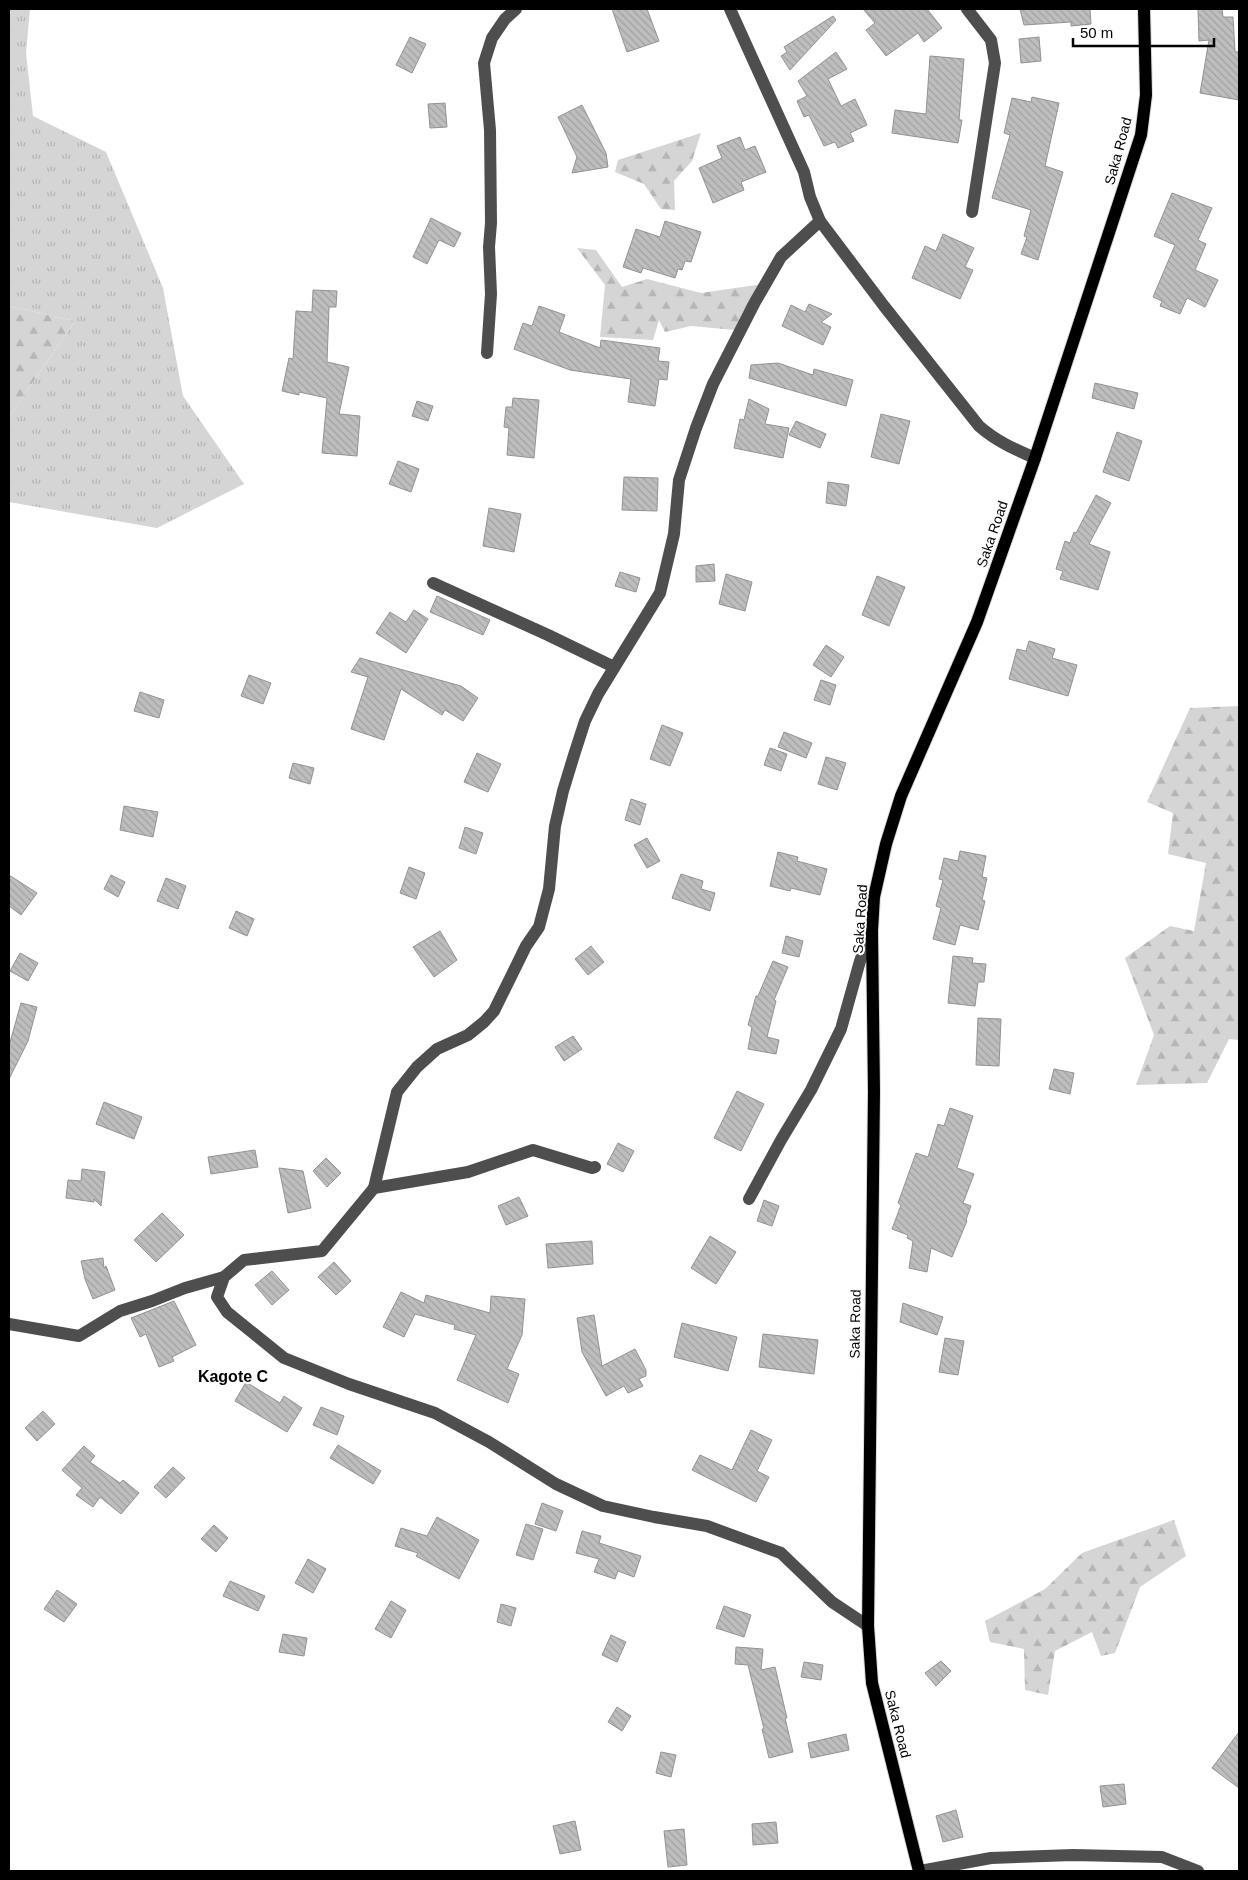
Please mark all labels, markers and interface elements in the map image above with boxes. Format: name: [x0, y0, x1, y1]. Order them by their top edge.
scale bar: [1073, 15, 1214, 47]
text: 50 m: [1080, 24, 1113, 41]
street label: Saka Road: [1101, 115, 1135, 187]
street label: Saka Road: [973, 499, 1011, 569]
street label: Saka Road: [850, 884, 870, 954]
street label: Saka Road: [846, 1289, 864, 1359]
district label: Kagote C: [198, 1368, 269, 1385]
street label: Saka Road: [882, 1688, 914, 1760]

